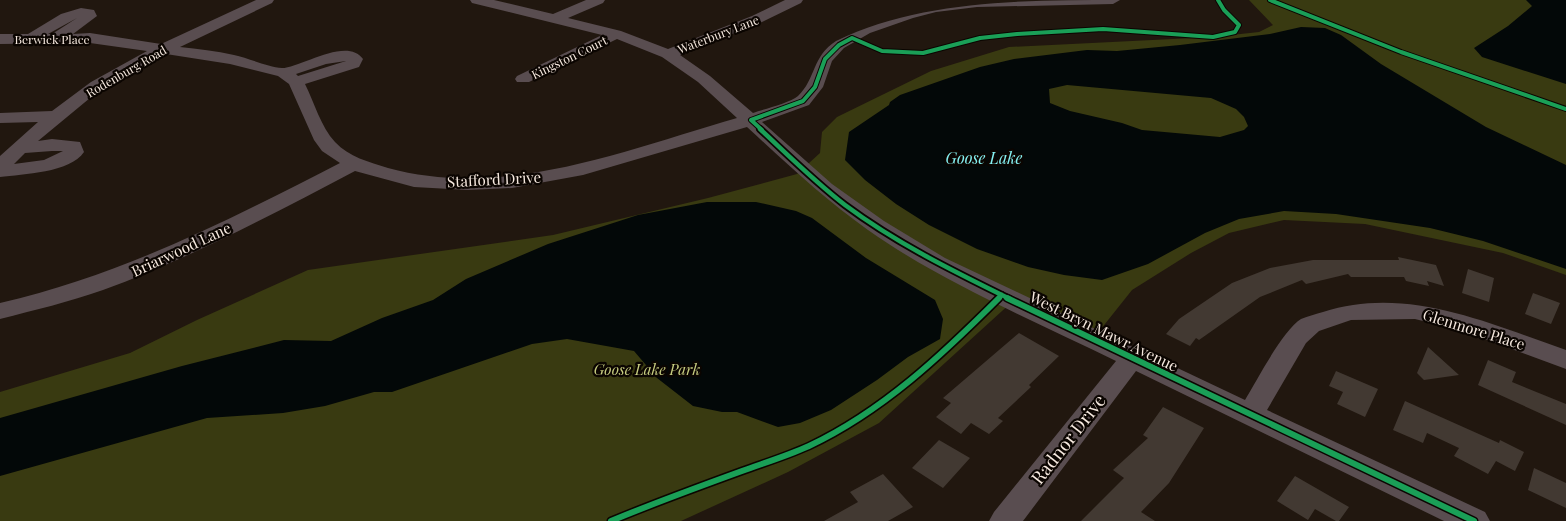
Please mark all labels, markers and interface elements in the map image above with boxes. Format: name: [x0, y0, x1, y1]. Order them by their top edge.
street label: Waterbury Lane: [674, 11, 761, 57]
street label: Berwick Place: [14, 31, 90, 47]
street label: Kingston Court: [528, 31, 610, 82]
street label: Rodenburg Road: [83, 41, 169, 100]
water label: Goose Lake: [946, 147, 1023, 168]
street label: Stafford Drive: [446, 167, 542, 191]
street label: Briarwood Lane: [128, 217, 234, 281]
street label: West Bryn Mawr Avenue: [1026, 286, 1182, 376]
street label: Glenmore Place: [1421, 304, 1527, 354]
park label: Goose Lake Park: [594, 359, 700, 379]
street label: Radnor Drive: [1025, 389, 1111, 489]

